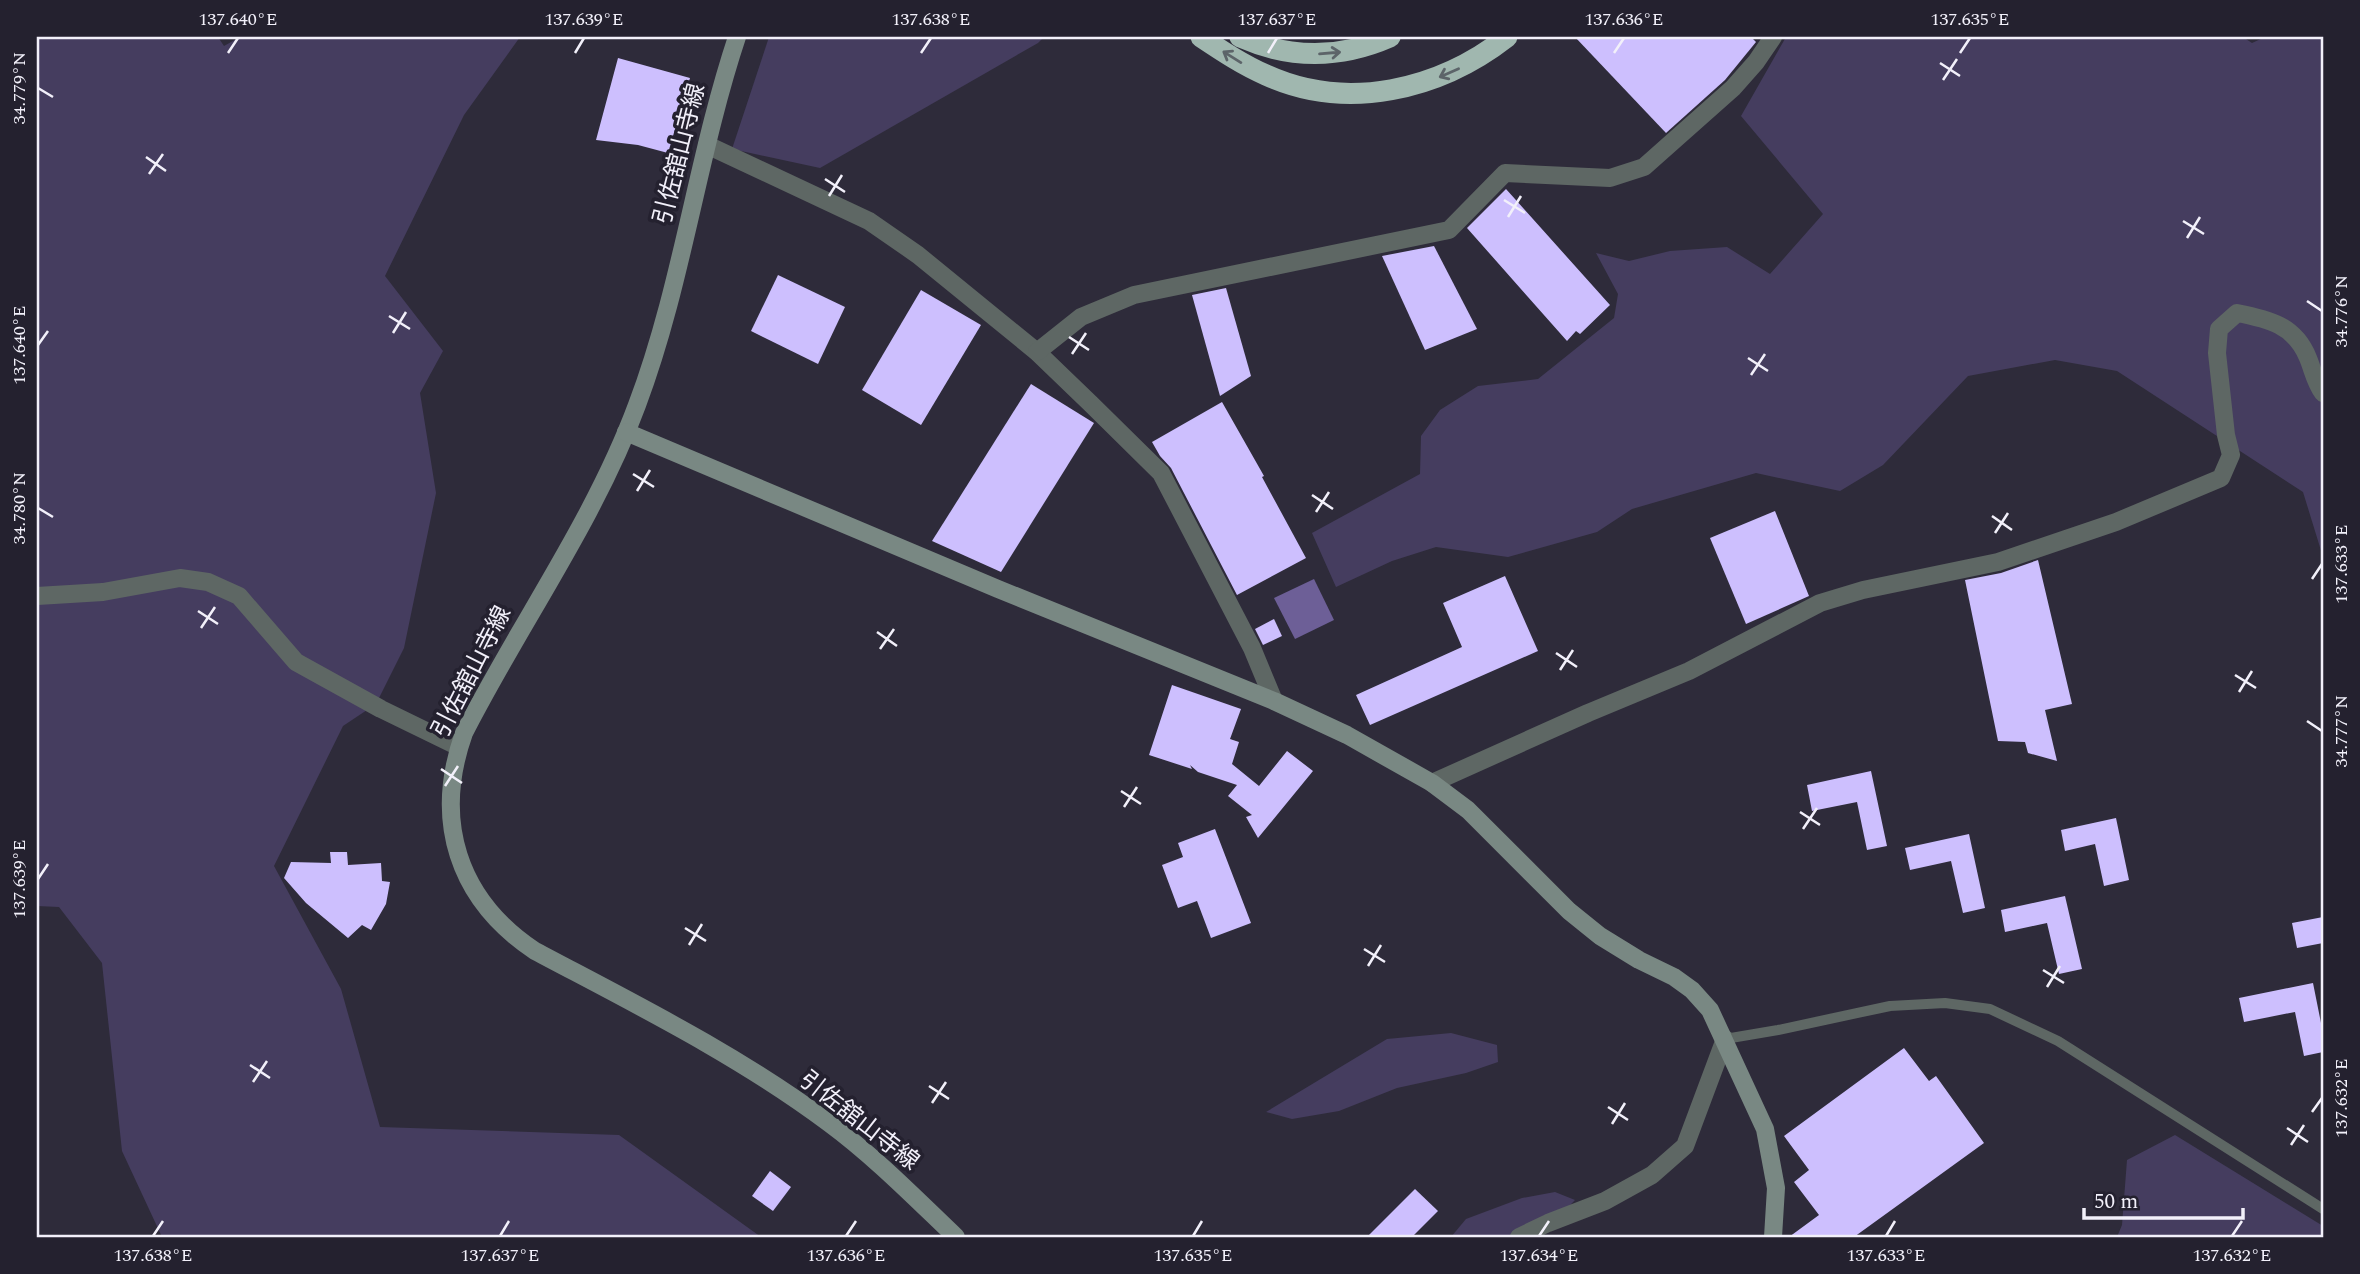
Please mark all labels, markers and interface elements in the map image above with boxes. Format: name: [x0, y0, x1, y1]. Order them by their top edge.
text: 137.640°E: [198, 6, 278, 33]
text: 137.639°E: [544, 6, 624, 33]
text: 137.638°E: [891, 6, 971, 33]
text: 137.637°E: [1237, 6, 1317, 33]
text: 137.636°E: [1584, 6, 1664, 33]
text: 137.635°E: [1930, 6, 2010, 33]
one-way arrow: [1318, 46, 1341, 59]
one-way arrow: [1222, 50, 1242, 64]
text: 34.779°N: [6, 52, 33, 124]
one-way arrow: [1439, 67, 1460, 80]
street label: 引佐舘山寺線: [645, 80, 715, 228]
text: 34.776°N: [2328, 275, 2355, 347]
text: 137.640°E: [6, 305, 33, 385]
text: 34.780°N: [6, 472, 33, 544]
text: 137.633°E: [2328, 524, 2355, 604]
street label: 引佐舘山寺線: [423, 600, 521, 744]
text: 34.777°N: [2328, 695, 2355, 767]
text: 137.639°E: [6, 839, 33, 919]
text: 137.632°E: [2328, 1058, 2355, 1138]
street label: 引佐舘山寺線: [791, 1062, 927, 1180]
scale bar: [2084, 1176, 2243, 1220]
text: 50 m: [2094, 1186, 2138, 1218]
text: 137.638°E: [113, 1242, 193, 1269]
text: 137.637°E: [460, 1242, 540, 1269]
text: 137.636°E: [806, 1242, 886, 1269]
text: 137.635°E: [1153, 1242, 1233, 1269]
text: 137.634°E: [1499, 1242, 1579, 1269]
text: 137.633°E: [1846, 1242, 1926, 1269]
text: 137.632°E: [2192, 1242, 2272, 1269]

